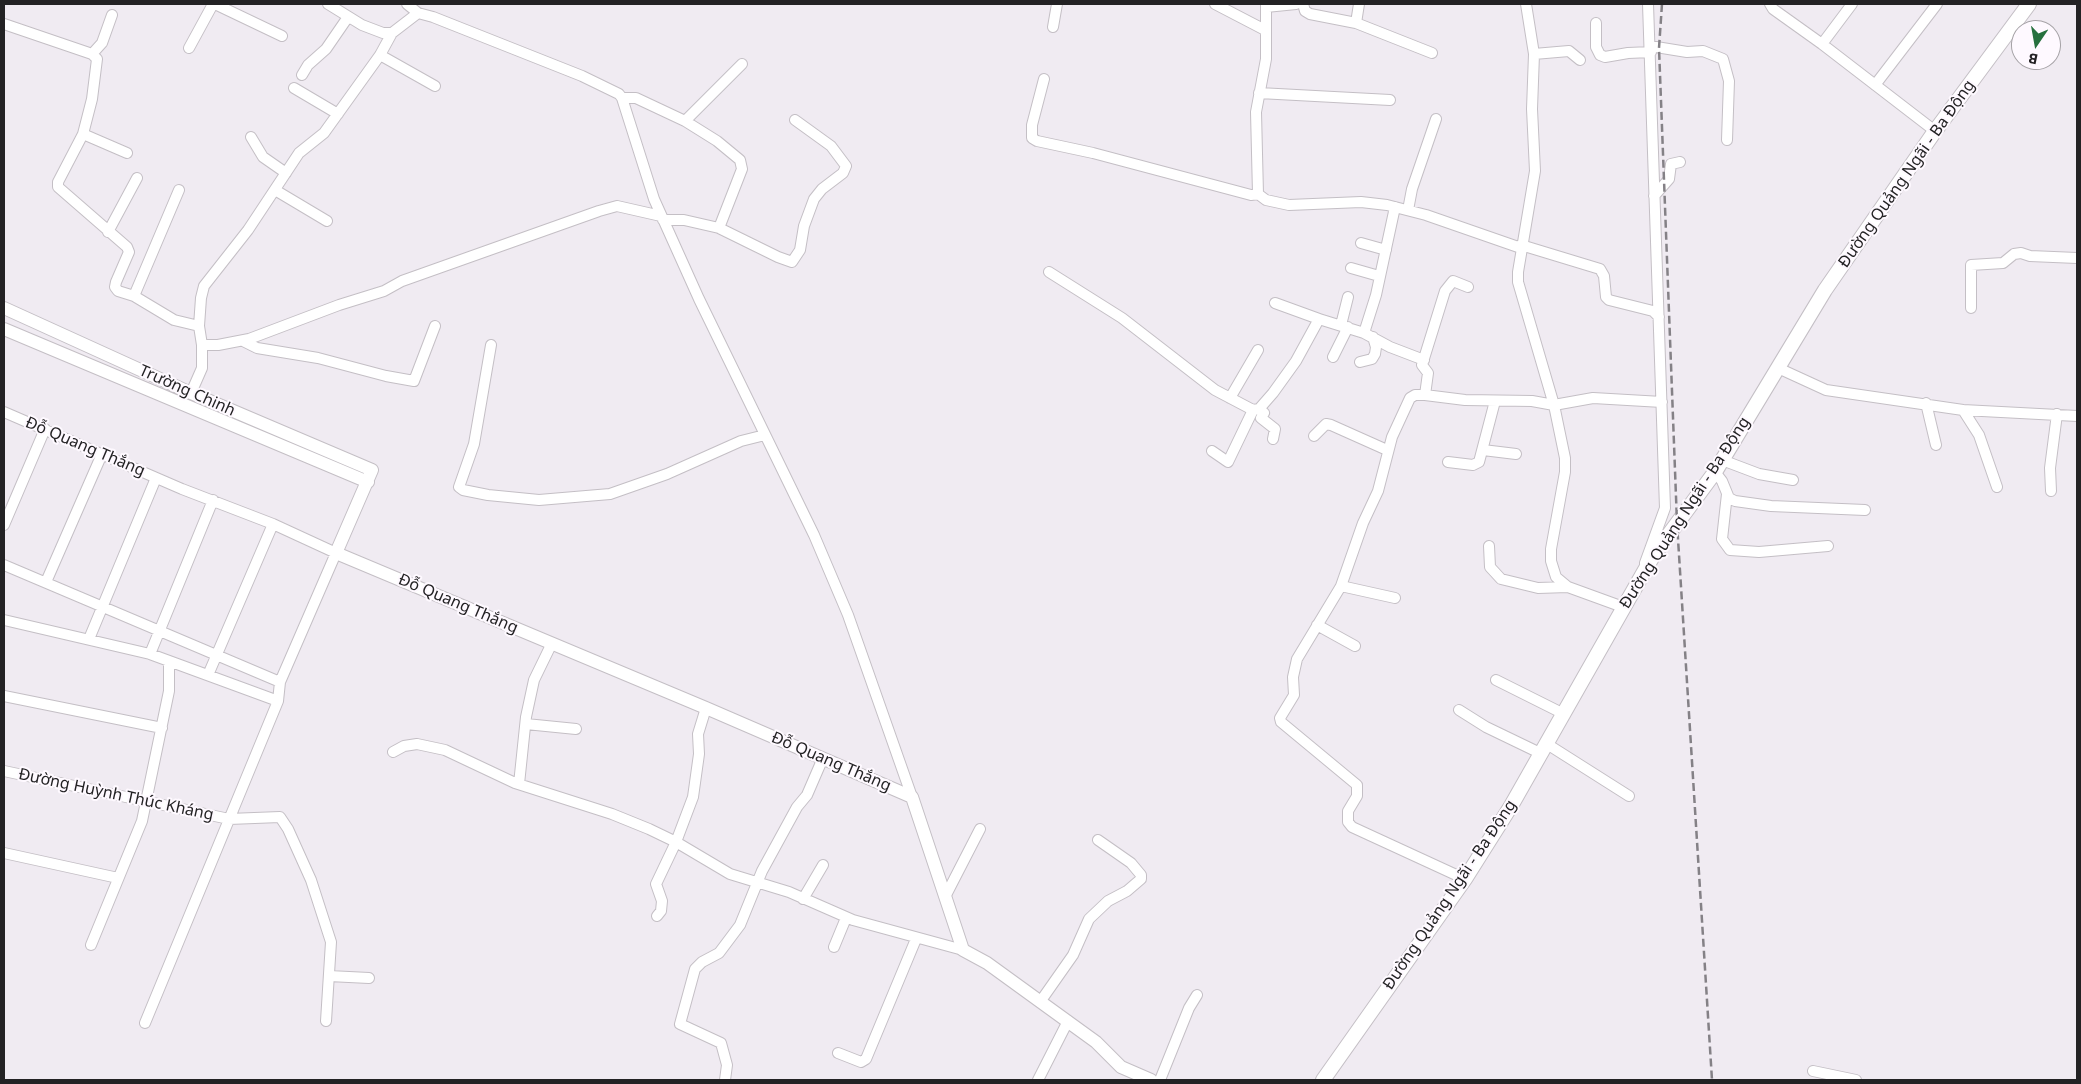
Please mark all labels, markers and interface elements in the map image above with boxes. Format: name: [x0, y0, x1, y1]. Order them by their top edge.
north arrow: [2011, 20, 2061, 70]
text: B: [2026, 49, 2040, 69]
street label: Đường Quảng Ngãi - Ba Động: [1835, 76, 1979, 272]
street label: Trường Chinh: [136, 361, 238, 421]
street label: Đỗ Quang Thắng: [22, 413, 148, 481]
street label: Đường Quảng Ngãi - Ba Động: [1616, 414, 1754, 612]
street label: Đỗ Quang Thắng: [395, 570, 521, 638]
street label: Đỗ Quang Thắng: [768, 728, 894, 796]
street label: Đường Huỳnh Thúc Kháng: [17, 765, 215, 825]
street label: Đường Quảng Ngãi - Ba Động: [1379, 797, 1521, 993]

